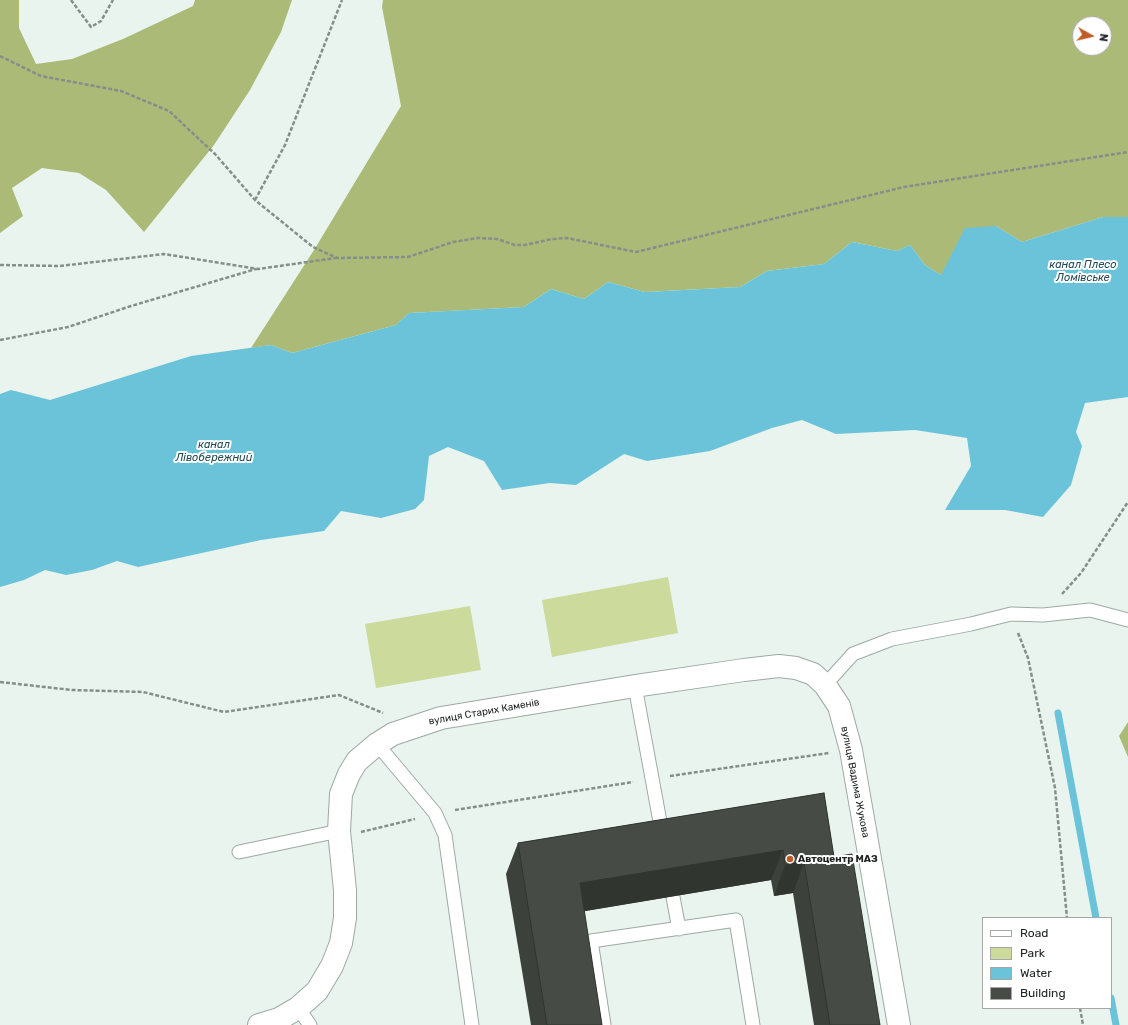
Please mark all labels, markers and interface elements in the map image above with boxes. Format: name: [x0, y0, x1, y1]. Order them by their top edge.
north arrow: [1072, 16, 1112, 56]
text: N: [1096, 33, 1110, 42]
water label: канал Плесо Ломівське: [1049, 258, 1117, 284]
water label: канал Лівобережний: [176, 438, 252, 464]
street label: вулиця Старих Каменів: [428, 696, 540, 728]
street label: вулиця Вадима Жукова: [838, 725, 872, 839]
place label: Автоцентр МАЗ: [798, 853, 878, 865]
marker: Автоцентр МАЗ: [785, 854, 795, 864]
legend: [982, 917, 1112, 1009]
text: Road: [1020, 926, 1048, 940]
text: Park: [1020, 946, 1045, 960]
text: Water: [1020, 966, 1052, 980]
text: Building: [1020, 986, 1066, 1000]

